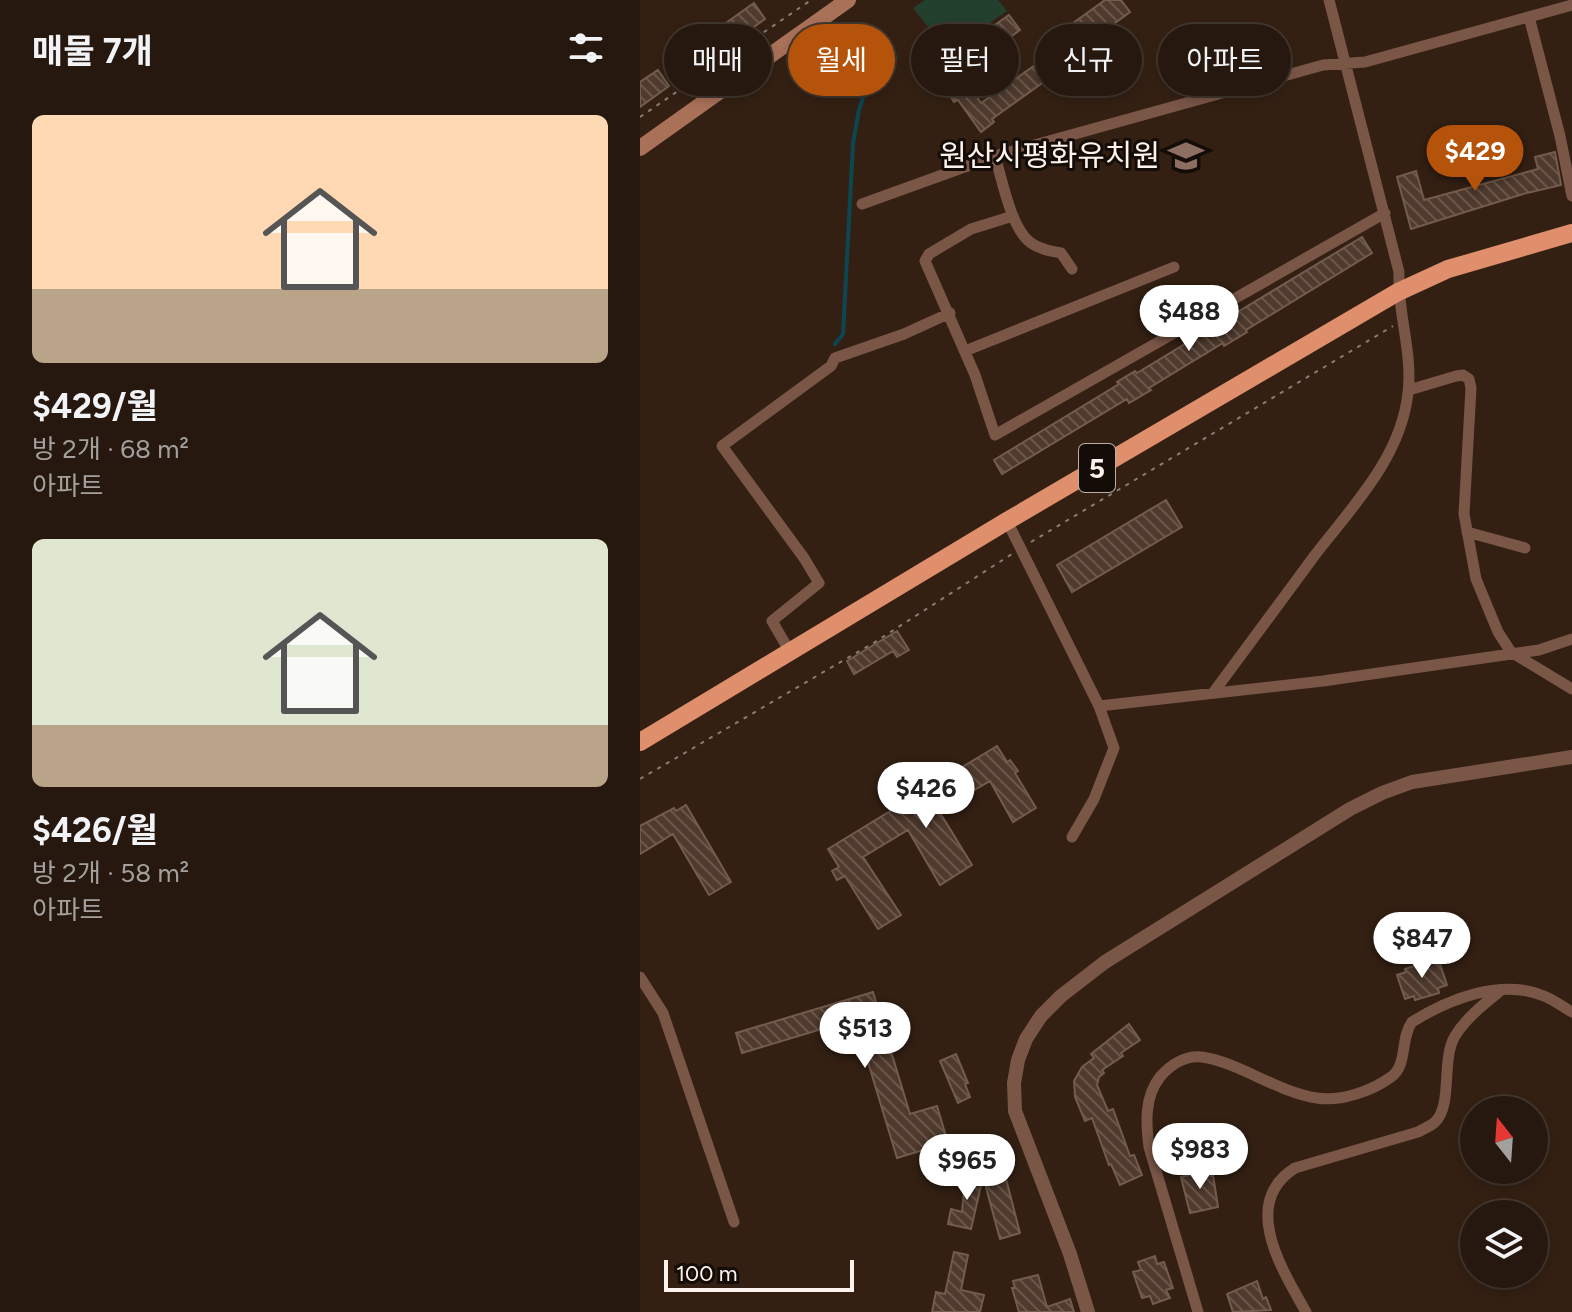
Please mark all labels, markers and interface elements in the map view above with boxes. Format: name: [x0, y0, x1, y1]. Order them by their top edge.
chip: 매매: [664, 24, 772, 96]
chip: 월세: [788, 24, 895, 96]
chip: 필터: [911, 24, 1019, 96]
chip: 신규: [1035, 24, 1142, 96]
chip: 아파트: [1158, 24, 1291, 96]
icon: filters: [564, 26, 608, 70]
text: 매물 7개: [32, 31, 153, 72]
pin: $429: [1428, 125, 1522, 193]
text: $429: [1445, 135, 1506, 167]
place label: 원산시평화유치원: [939, 137, 1160, 174]
school or university icon: 원산시평화유치원: [1167, 137, 1205, 175]
icon: home: [248, 167, 392, 311]
pin: $488: [1142, 285, 1236, 353]
text: $488: [1158, 295, 1220, 327]
text: $429/월: [32, 386, 158, 427]
text: 방 2개 · 68 m²: [32, 433, 189, 465]
road number: 5: [1079, 444, 1115, 492]
text: 아파트: [32, 470, 104, 502]
icon: home: [248, 591, 392, 735]
pin: $426: [879, 762, 973, 830]
text: $426: [896, 772, 957, 804]
text: $426/월: [32, 810, 158, 851]
text: 방 2개 · 58 m²: [32, 857, 189, 889]
text: 아파트: [32, 894, 104, 926]
pin: $847: [1375, 912, 1469, 980]
text: $847: [1391, 922, 1453, 954]
pin: $513: [818, 1002, 912, 1070]
text: $513: [838, 1012, 892, 1044]
north arrow: [1460, 1096, 1548, 1184]
map controls: [1460, 1096, 1548, 1288]
pin: $983: [1153, 1123, 1247, 1191]
text: $983: [1170, 1133, 1230, 1165]
pin: $965: [920, 1134, 1014, 1202]
text: $965: [937, 1144, 997, 1176]
button: layers: [1460, 1200, 1548, 1288]
scale bar: [664, 1256, 854, 1292]
text: 100 m: [676, 1260, 737, 1287]

